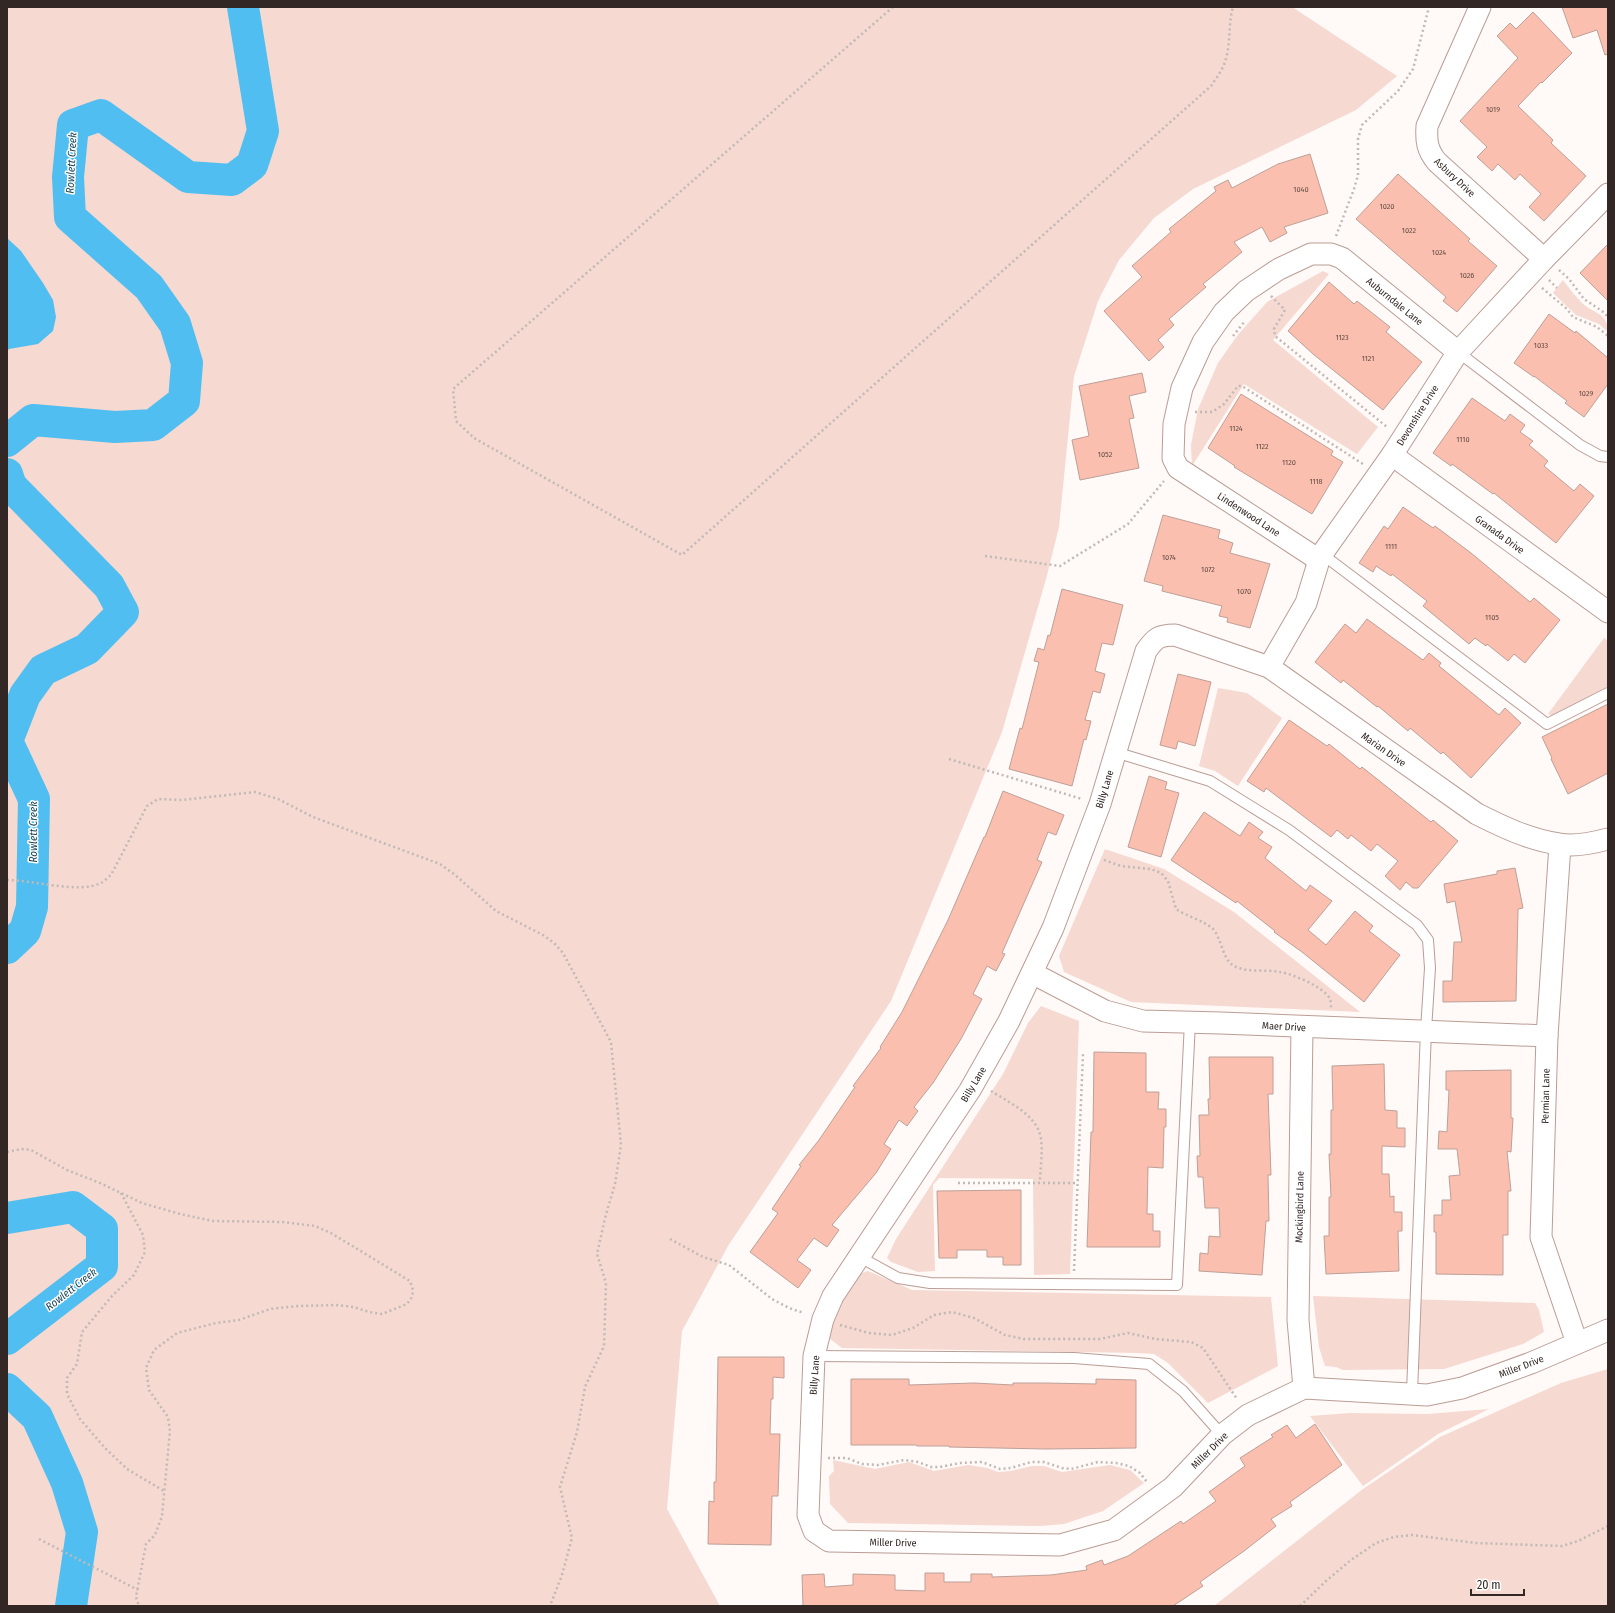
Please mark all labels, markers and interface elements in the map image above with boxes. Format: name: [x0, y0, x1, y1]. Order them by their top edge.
house number: 1019: [1486, 105, 1500, 114]
water label: Rowlett Creek: [63, 132, 80, 194]
street label: Asbury Drive: [1431, 156, 1477, 200]
house number: 1040: [1293, 185, 1309, 194]
house number: 1020: [1380, 202, 1394, 211]
house number: 1022: [1402, 226, 1417, 235]
house number: 1024: [1432, 248, 1446, 257]
house number: 1026: [1460, 271, 1474, 280]
street label: Auburndale Lane: [1364, 275, 1425, 328]
house number: 1123: [1335, 333, 1349, 342]
house number: 1033: [1534, 341, 1549, 350]
house number: 1121: [1362, 354, 1374, 363]
street label: Devonshire Drive: [1394, 383, 1441, 448]
house number: 1029: [1579, 389, 1593, 398]
house number: 1124: [1229, 424, 1243, 433]
house number: 1110: [1456, 435, 1470, 444]
house number: 1122: [1255, 442, 1269, 451]
house number: 1052: [1098, 450, 1113, 459]
house number: 1120: [1282, 458, 1296, 467]
house number: 1118: [1309, 477, 1323, 486]
street label: Lindenwood Lane: [1215, 490, 1282, 540]
street label: Granada Drive: [1473, 513, 1526, 557]
house number: 1111: [1385, 542, 1397, 551]
house number: 1074: [1162, 553, 1176, 562]
house number: 1072: [1201, 565, 1215, 574]
house number: 1070: [1237, 587, 1251, 596]
house number: 1105: [1485, 613, 1499, 622]
street label: Marian Drive: [1359, 730, 1408, 770]
street label: Billy Lane: [1093, 769, 1116, 810]
water label: Rowlett Creek: [27, 801, 40, 863]
street label: Maer Drive: [1262, 1020, 1306, 1034]
street label: Billy Lane: [959, 1064, 989, 1105]
street label: Permian Lane: [1540, 1068, 1552, 1124]
street label: Mockingbird Lane: [1293, 1171, 1307, 1243]
water label: Rowlett Creek: [43, 1265, 100, 1313]
street label: Miller Drive: [1497, 1353, 1545, 1381]
street label: Billy Lane: [808, 1355, 822, 1395]
street label: Miller Drive: [1189, 1430, 1231, 1472]
street label: Miller Drive: [869, 1537, 917, 1549]
scale bar: [1471, 1571, 1524, 1597]
text: 20 m: [1477, 1578, 1501, 1592]

